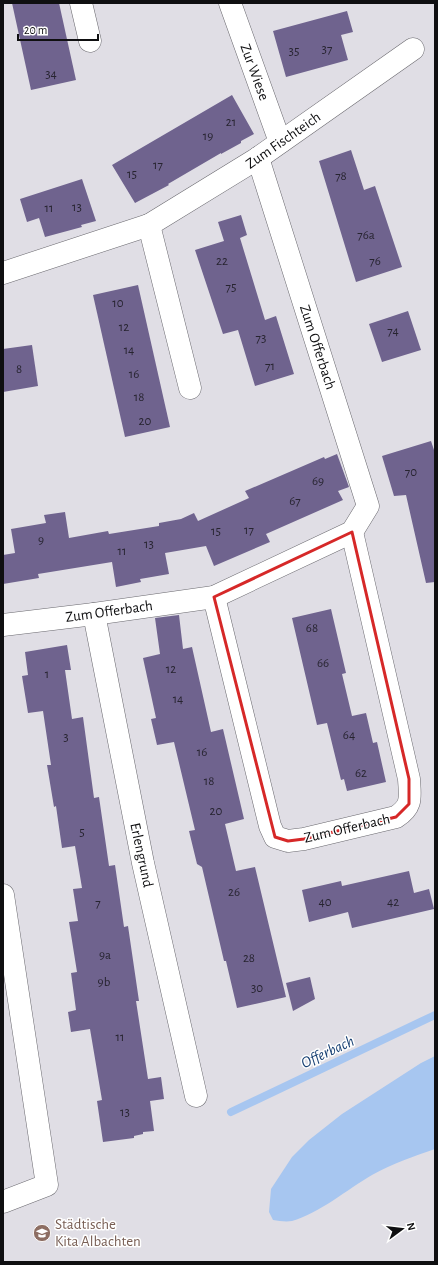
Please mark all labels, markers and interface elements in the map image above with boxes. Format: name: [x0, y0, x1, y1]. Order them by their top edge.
scale bar: [18, 16, 98, 42]
text: 20 m: [24, 24, 47, 36]
street label: Zur Wiese: [237, 42, 272, 102]
house number: 37: [322, 43, 333, 56]
house number: 35: [289, 45, 299, 58]
house number: 34: [45, 68, 57, 81]
street label: Zum Fischteich: [243, 109, 323, 172]
house number: 21: [226, 116, 236, 129]
house number: 19: [203, 130, 213, 143]
house number: 17: [153, 159, 164, 172]
house number: 15: [127, 168, 137, 181]
house number: 78: [335, 170, 347, 183]
house number: 13: [72, 201, 82, 214]
house number: 11: [45, 202, 53, 215]
house number: 76a: [357, 229, 375, 242]
house number: 22: [216, 255, 228, 268]
house number: 76: [369, 255, 381, 268]
house number: 75: [226, 281, 236, 294]
house number: 10: [112, 297, 124, 310]
street label: Zum Offerbach: [297, 303, 338, 391]
house number: 12: [119, 321, 129, 334]
house number: 74: [387, 325, 399, 338]
house number: 73: [256, 332, 266, 345]
house number: 14: [124, 344, 134, 357]
house number: 71: [265, 360, 275, 373]
house number: 8: [16, 363, 22, 376]
house number: 16: [129, 368, 139, 381]
house number: 18: [134, 391, 144, 404]
house number: 20: [139, 415, 152, 428]
house number: 70: [405, 466, 417, 479]
house number: 69: [312, 475, 324, 488]
house number: 67: [289, 495, 301, 508]
house number: 17: [244, 524, 255, 537]
house number: 15: [211, 525, 221, 538]
house number: 9: [38, 534, 44, 547]
house number: 13: [144, 538, 154, 551]
house number: 11: [118, 545, 126, 558]
street label: Zum Offerbach: [64, 598, 154, 625]
house number: 68: [306, 622, 318, 635]
house number: 66: [317, 657, 329, 670]
house number: 12: [166, 663, 176, 676]
house number: 1: [45, 668, 49, 681]
house number: 14: [173, 693, 183, 706]
house number: 64: [343, 729, 355, 742]
house number: 3: [63, 731, 69, 744]
house number: 16: [197, 746, 207, 759]
house number: 62: [355, 767, 367, 780]
house number: 18: [204, 775, 214, 788]
house number: 20: [210, 805, 223, 818]
street label: Zum Offerbach: [303, 811, 392, 846]
street label: Erlengrund: [127, 822, 156, 889]
house number: 5: [79, 826, 85, 839]
house number: 26: [228, 886, 240, 899]
house number: 40: [318, 896, 332, 909]
house number: 42: [387, 896, 399, 909]
house number: 7: [95, 897, 101, 910]
house number: 9a: [99, 949, 111, 962]
house number: 28: [243, 952, 255, 965]
house number: 9b: [98, 976, 111, 989]
house number: 30: [251, 982, 263, 995]
house number: 11: [116, 1031, 124, 1044]
water label: Offerbach: [298, 1033, 356, 1071]
house number: 13: [120, 1106, 130, 1119]
north arrow: [382, 1209, 422, 1249]
place label: Städtische Kita Albachten: [55, 1217, 141, 1249]
text: N: [405, 1221, 417, 1232]
school or university icon: Städtische Kita Albachten: [32, 1223, 52, 1243]

